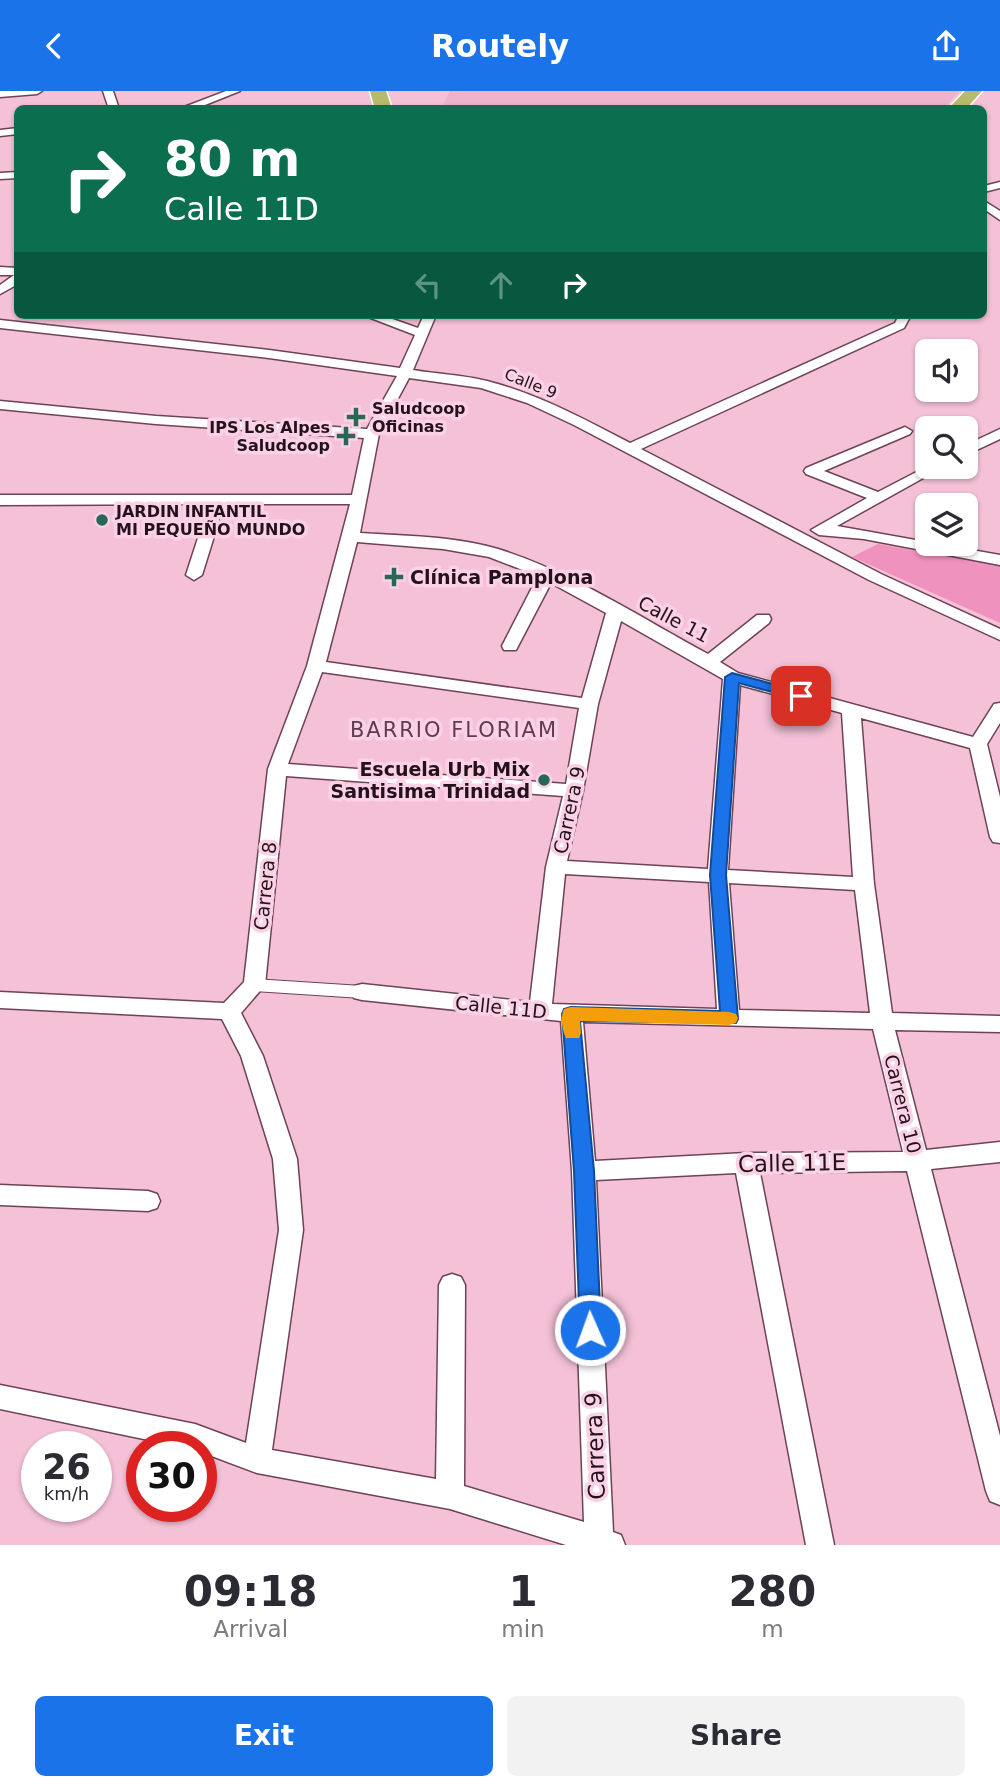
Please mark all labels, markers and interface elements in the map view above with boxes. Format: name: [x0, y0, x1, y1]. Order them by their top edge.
icon: back: [35, 27, 73, 65]
text: Routely: [431, 27, 569, 65]
icon: share: [927, 27, 965, 65]
text: 80 m: [164, 131, 300, 188]
icon: right: [49, 133, 140, 224]
text: Calle 11D: [164, 190, 319, 228]
icon: left: [409, 266, 447, 304]
icon: ahead: [482, 266, 520, 304]
icon: right: [555, 266, 593, 304]
map controls: [915, 339, 978, 556]
button: sound: [915, 339, 978, 402]
street label: Calle 9: [502, 364, 560, 403]
place label: Saludcoop Oficinas: [372, 399, 466, 436]
marker: Saludcoop Oficinas: [346, 407, 366, 427]
button: search: [915, 416, 978, 479]
place label: IPS Los Alpes Saludcoop: [209, 418, 330, 455]
marker: IPS Los Alpes Saludcoop: [336, 426, 356, 446]
button: layers: [915, 493, 978, 556]
place label: JARDIN INFANTIL MI PEQUEÑO MUNDO: [115, 502, 305, 539]
marker: JARDIN INFANTIL MI PEQUEÑO MUNDO: [94, 512, 110, 528]
place label: Clínica Pamplona: [410, 566, 593, 588]
marker: Clínica Pamplona: [384, 567, 404, 587]
street label: Calle 11: [635, 591, 713, 647]
pin: [771, 666, 831, 726]
icon: arrive: [782, 677, 820, 715]
district label: BARRIO FLORIAM: [350, 718, 558, 742]
place label: Escuela Urb Mix Santisima Trinidad: [331, 758, 530, 802]
street label: Carrera 9: [549, 764, 589, 856]
marker: Escuela Urb Mix Santisima Trinidad: [536, 772, 552, 788]
street label: Carrera 8: [249, 841, 281, 931]
street label: Calle 11D: [454, 991, 548, 1023]
street label: Carrera 10: [880, 1052, 926, 1156]
street label: Calle 11E: [738, 1149, 846, 1177]
position arrow: [553, 1293, 627, 1367]
street label: Carrera 9: [580, 1392, 610, 1500]
speed limit sign: 30: [126, 1431, 217, 1522]
text: 26: [42, 1447, 91, 1487]
text: km/h: [44, 1483, 89, 1504]
text: 09:18: [184, 1567, 318, 1616]
text: 1: [508, 1567, 538, 1616]
text: 280: [729, 1567, 816, 1616]
text: Arrival: [213, 1616, 288, 1642]
text: min: [501, 1616, 545, 1642]
text: m: [761, 1616, 784, 1642]
button: Exit: [35, 1696, 493, 1776]
button: Share: [507, 1696, 965, 1776]

